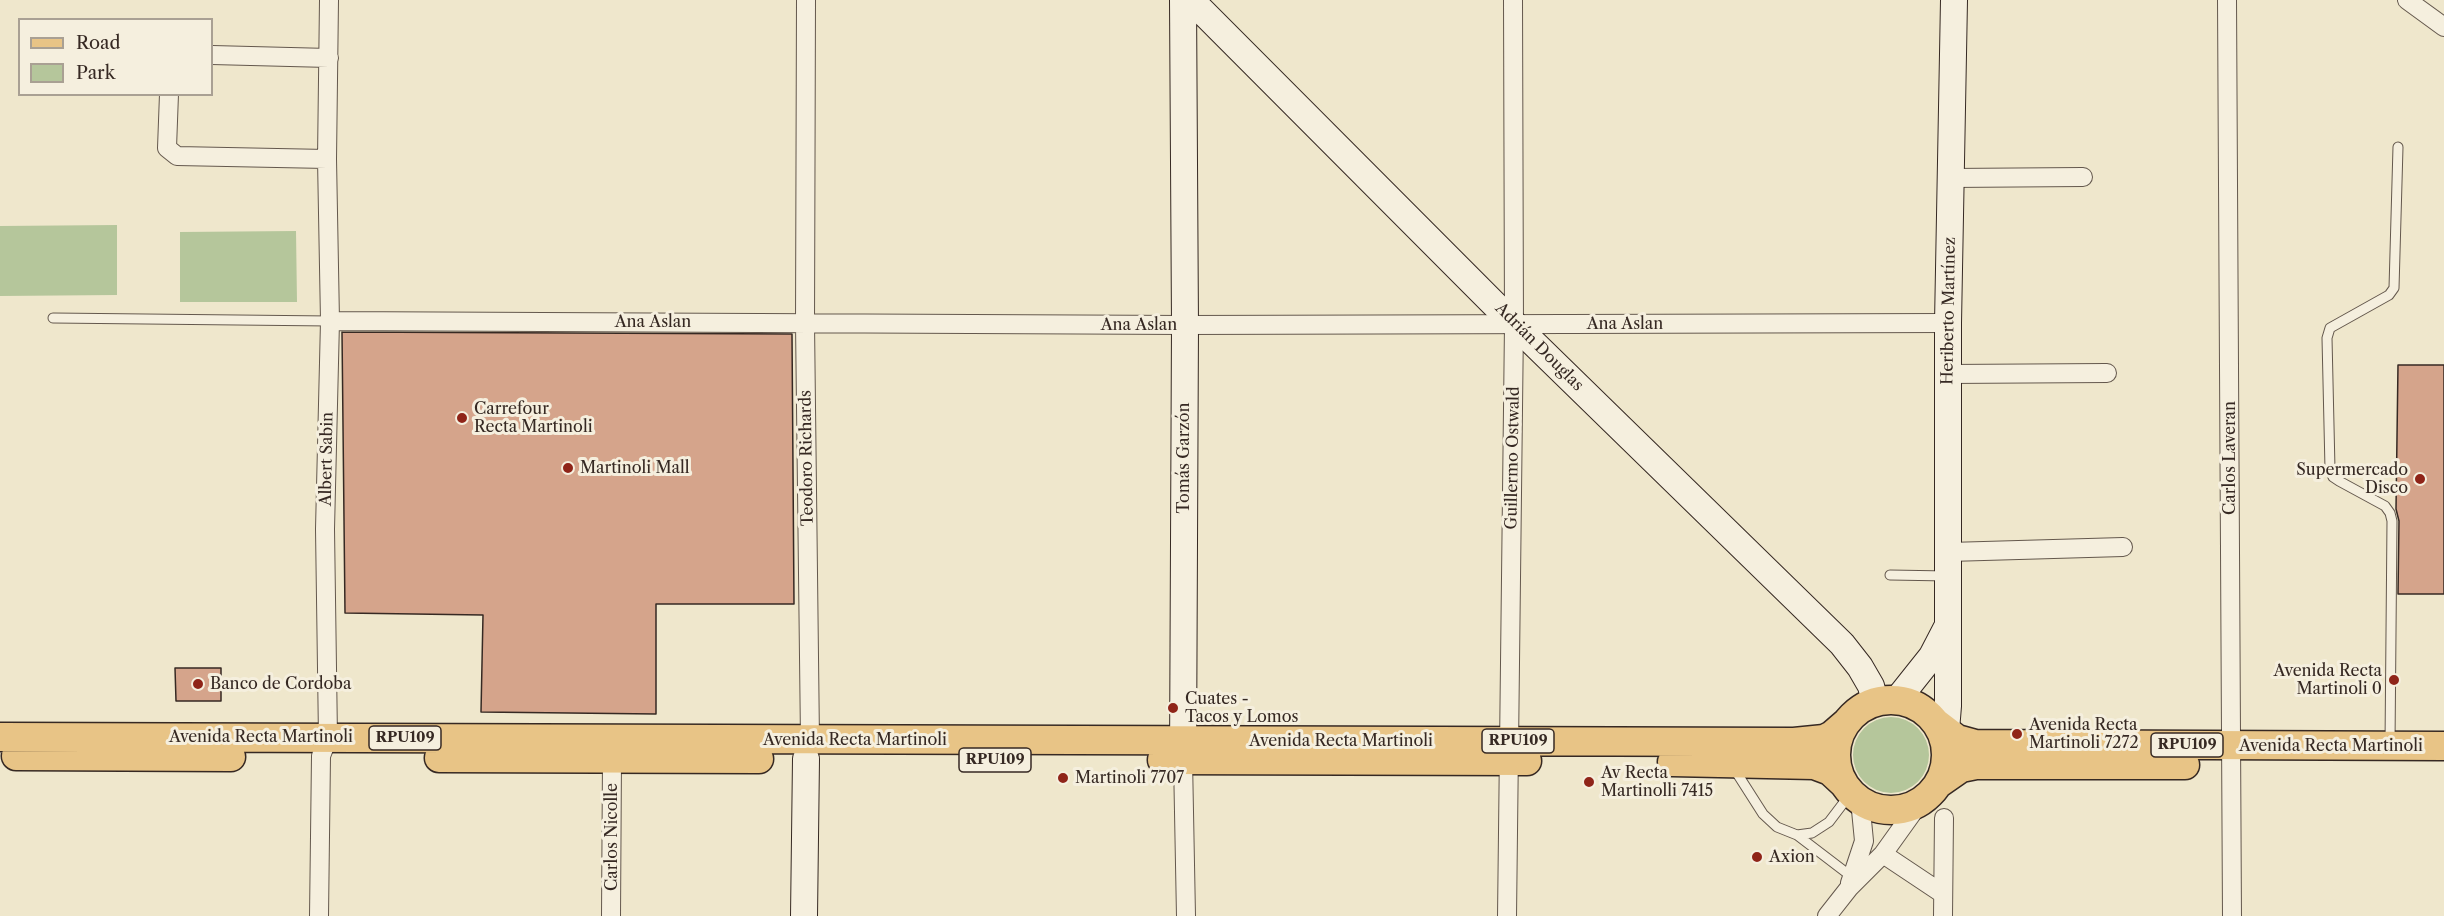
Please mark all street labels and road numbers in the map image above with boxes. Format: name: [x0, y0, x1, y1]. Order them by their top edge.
street label: Heriberto Martínez: [1938, 237, 1960, 385]
street label: Adrián Douglas: [1491, 299, 1587, 395]
street label: Ana Aslan: [615, 312, 691, 332]
street label: Ana Aslan: [1587, 314, 1663, 334]
street label: Ana Aslan: [1101, 315, 1177, 335]
street label: Guillermo Ostwald: [1502, 386, 1524, 530]
street label: Teodoro Richards: [796, 390, 818, 526]
street label: Carlos Laveran: [2220, 401, 2240, 515]
street label: Tomás Garzón: [1174, 403, 1194, 513]
street label: Albert Sabin: [317, 412, 337, 506]
road number: RPU109: [369, 726, 441, 750]
street label: Avenida Recta Martinoli: [169, 727, 353, 747]
road number: RPU109: [1482, 729, 1554, 753]
street label: Avenida Recta Martinoli: [763, 730, 947, 750]
street label: Avenida Recta Martinoli: [1249, 731, 1433, 751]
road number: RPU109: [2151, 733, 2223, 757]
street label: Avenida Recta Martinoli: [2239, 736, 2423, 756]
road number: RPU109: [959, 748, 1031, 772]
street label: Carlos Nicolle: [602, 783, 622, 891]

